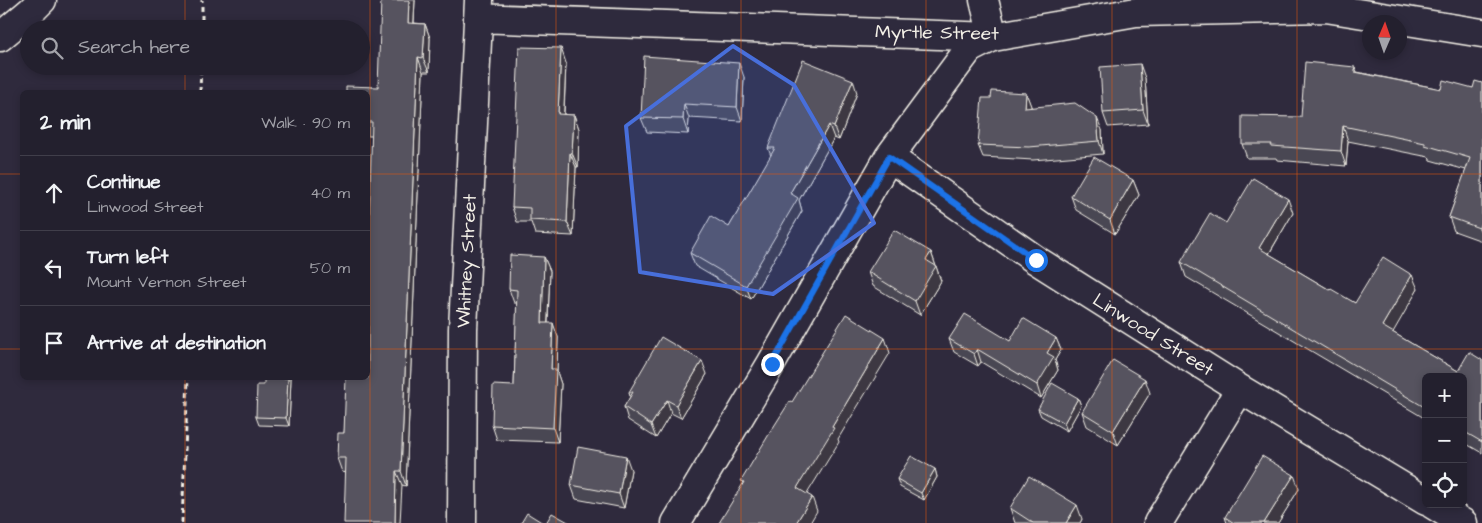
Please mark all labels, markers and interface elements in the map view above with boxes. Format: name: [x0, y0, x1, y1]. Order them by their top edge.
north arrow: [1362, 15, 1407, 60]
street label: Myrtle Street: [875, 18, 999, 49]
search box: [20, 20, 370, 75]
icon: search: [38, 34, 66, 62]
text: Search here: [78, 34, 190, 61]
text: 2 min: [40, 108, 90, 137]
text: Walk · 90 m: [261, 112, 350, 134]
text: Continue: [87, 169, 161, 196]
icon: ahead: [40, 179, 68, 207]
text: 40 m: [310, 182, 350, 204]
street label: Whitney Street: [450, 193, 485, 329]
text: Linwood Street: [87, 196, 203, 218]
text: Turn left: [87, 244, 168, 271]
route start: [1025, 249, 1048, 272]
icon: left: [40, 254, 68, 282]
text: 50 m: [310, 257, 350, 279]
text: Mount Vernon Street: [87, 271, 247, 293]
street label: Linwood Street: [1087, 287, 1219, 383]
icon: arrive: [40, 329, 68, 357]
text: Arrive at destination: [87, 330, 266, 357]
route end: [761, 353, 784, 376]
map controls: [1422, 373, 1467, 508]
button: +: [1422, 373, 1467, 418]
button: −: [1422, 418, 1467, 463]
button: locate: [1422, 463, 1467, 508]

